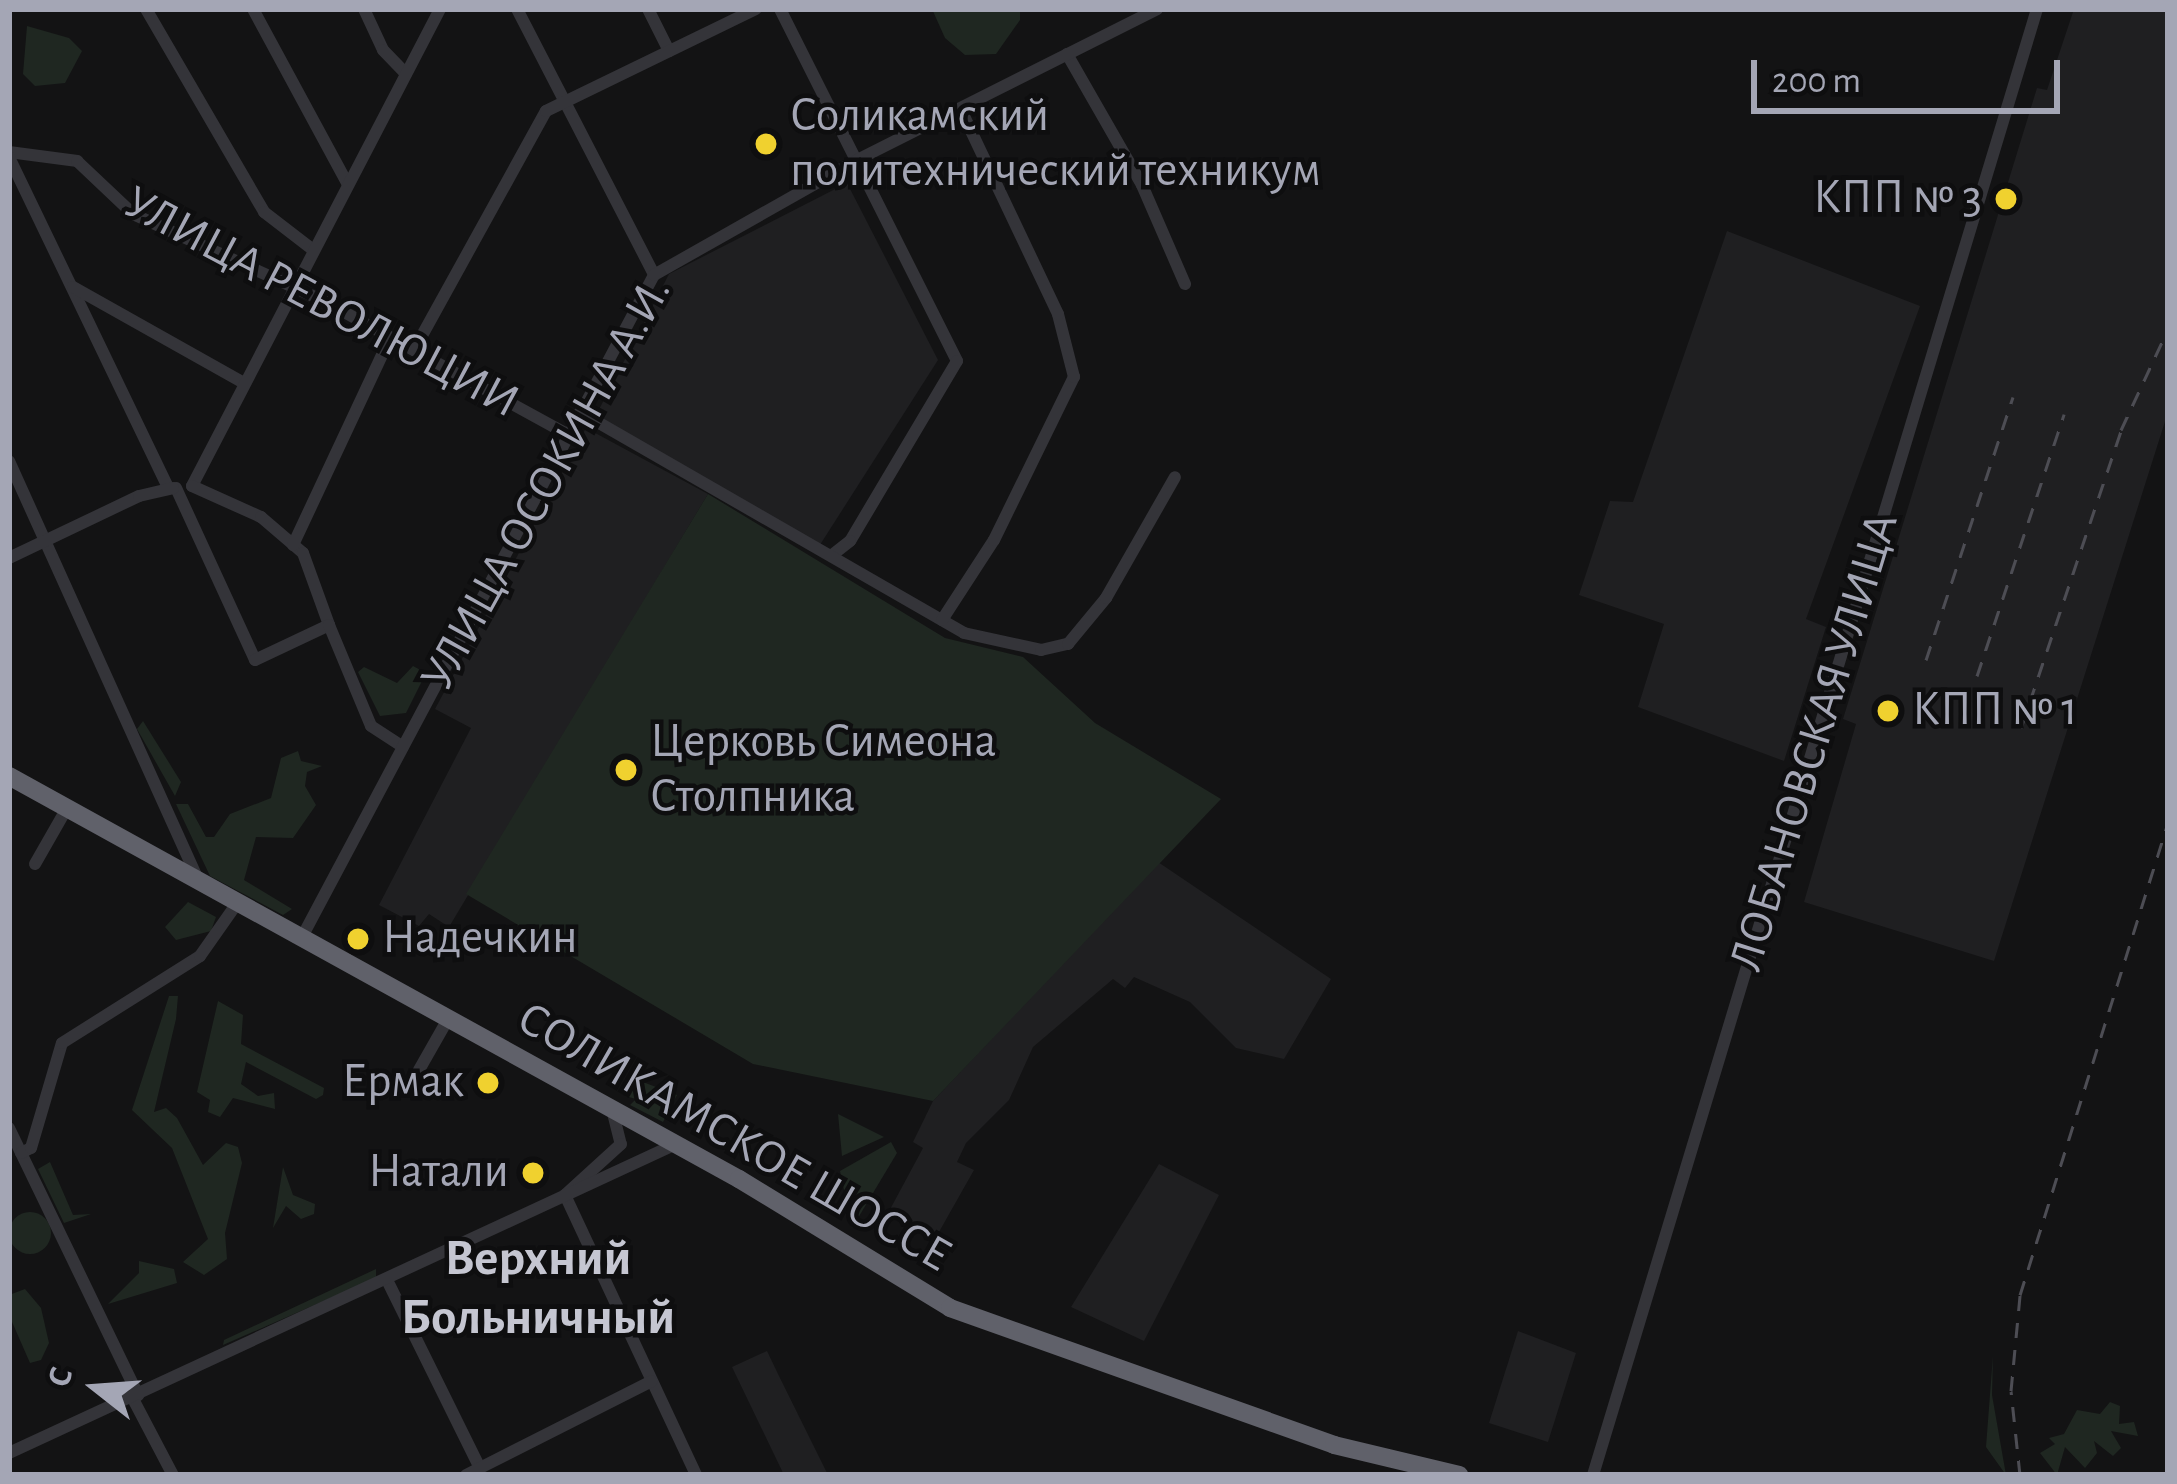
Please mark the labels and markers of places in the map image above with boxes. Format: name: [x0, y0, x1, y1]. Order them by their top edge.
place label: Соликамский политехнический техникум: [790, 87, 1321, 200]
marker: Соликамский политехнический техникум: [753, 131, 779, 157]
place label: КПП № 3: [1813, 170, 1982, 228]
marker: КПП № 3: [1993, 186, 2019, 212]
place label: КПП № 1: [1912, 682, 2078, 740]
marker: КПП № 1: [1875, 698, 1901, 724]
place label: Церковь Симеона Столпника: [650, 713, 996, 826]
marker: Церковь Симеона Столпника: [613, 757, 639, 783]
place label: Надечкин: [382, 910, 578, 968]
marker: Надечкин: [345, 926, 371, 952]
place label: Ермак: [342, 1054, 464, 1112]
marker: Ермак: [475, 1070, 501, 1096]
place label: Натали: [368, 1144, 509, 1202]
marker: Натали: [520, 1160, 546, 1186]

